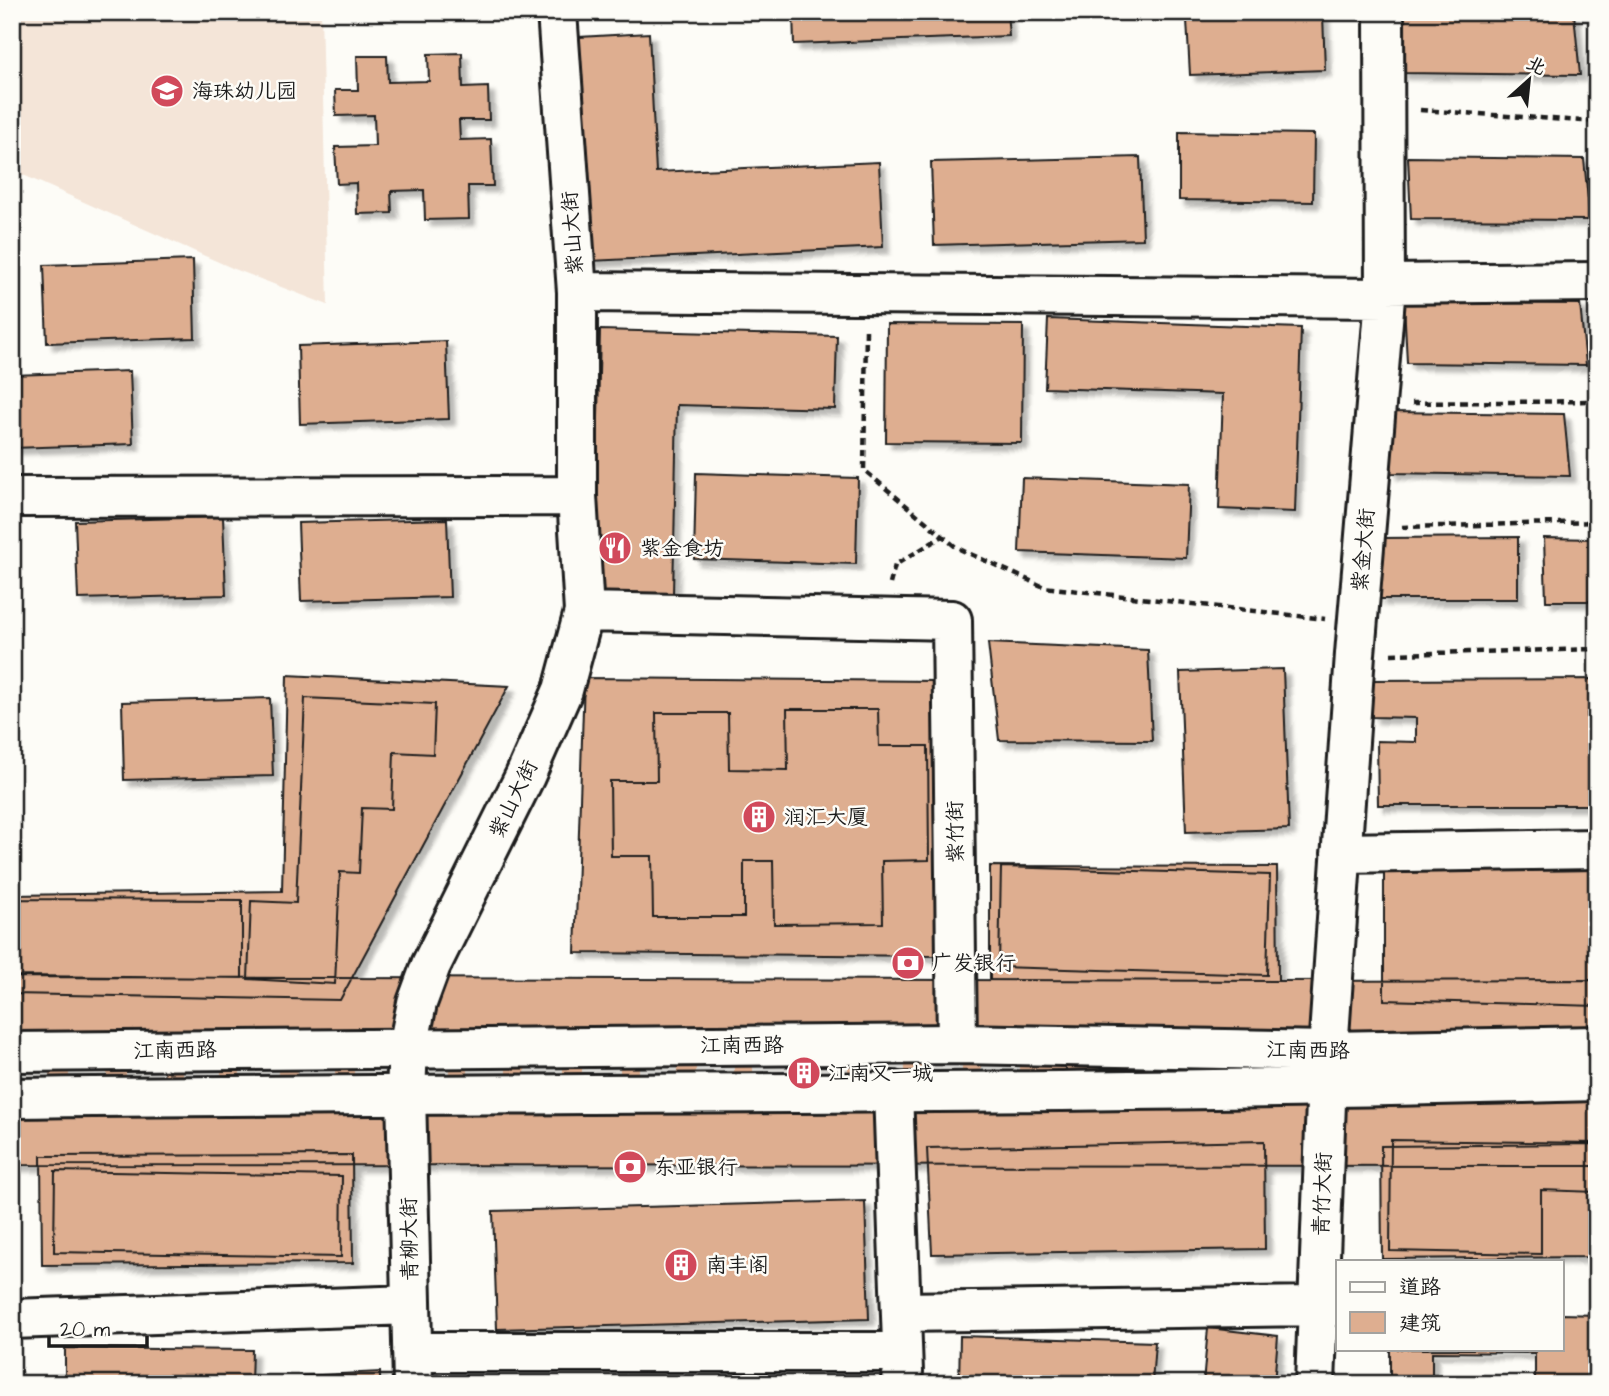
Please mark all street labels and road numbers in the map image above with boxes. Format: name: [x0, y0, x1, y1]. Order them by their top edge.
street label: 紫山大街: [555, 190, 590, 276]
street label: 紫金大街: [1345, 507, 1382, 593]
street label: 紫山大街: [482, 755, 545, 843]
street label: 紫竹街: [940, 800, 971, 864]
street label: 江南西路: [700, 1031, 784, 1060]
street label: 江南西路: [133, 1035, 217, 1066]
street label: 江南西路: [1266, 1035, 1350, 1066]
street label: 青竹大街: [1307, 1152, 1338, 1236]
street label: 青柳大街: [394, 1197, 425, 1281]

